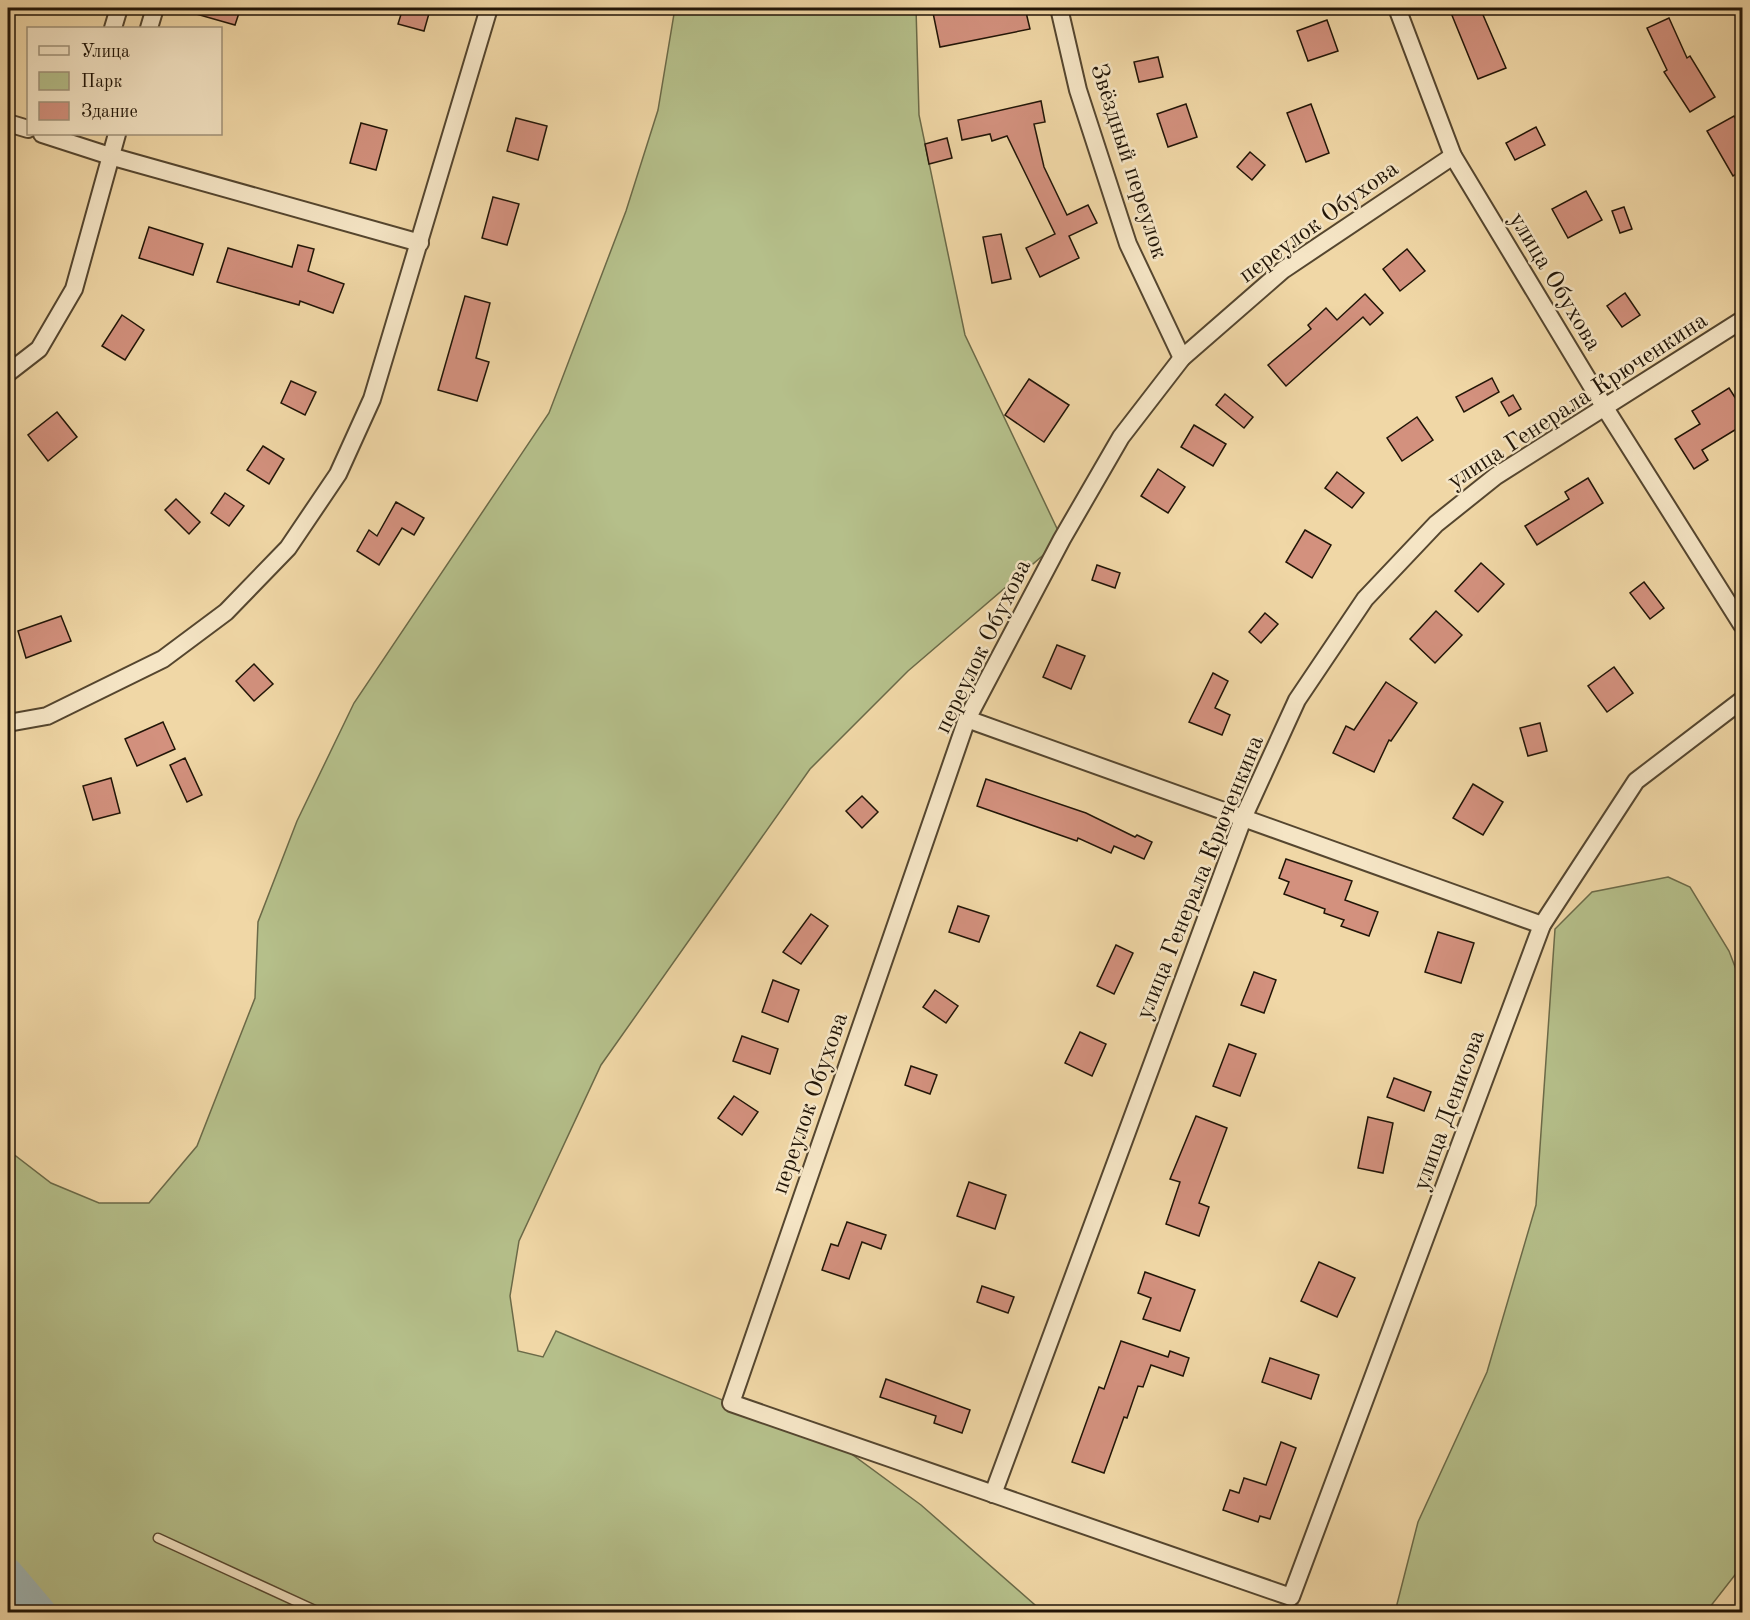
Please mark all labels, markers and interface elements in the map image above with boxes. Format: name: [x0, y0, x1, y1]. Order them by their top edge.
legend: [27, 27, 222, 135]
text: Улица: [81, 43, 130, 61]
street label: Звёздный переулок: [1085, 61, 1171, 262]
text: Парк: [81, 73, 122, 91]
text: Здание: [81, 103, 138, 121]
street label: переулок Обухова: [1235, 157, 1403, 288]
street label: улица Обухова: [1504, 209, 1605, 355]
street label: улица Генерала Крюченкина: [1444, 309, 1712, 495]
street label: переулок Обухова: [931, 556, 1036, 738]
street label: улица Генерала Крюченкина: [1133, 732, 1269, 1023]
street label: переулок Обухова: [769, 1010, 853, 1198]
street label: улица Денисова: [1410, 1027, 1490, 1194]

